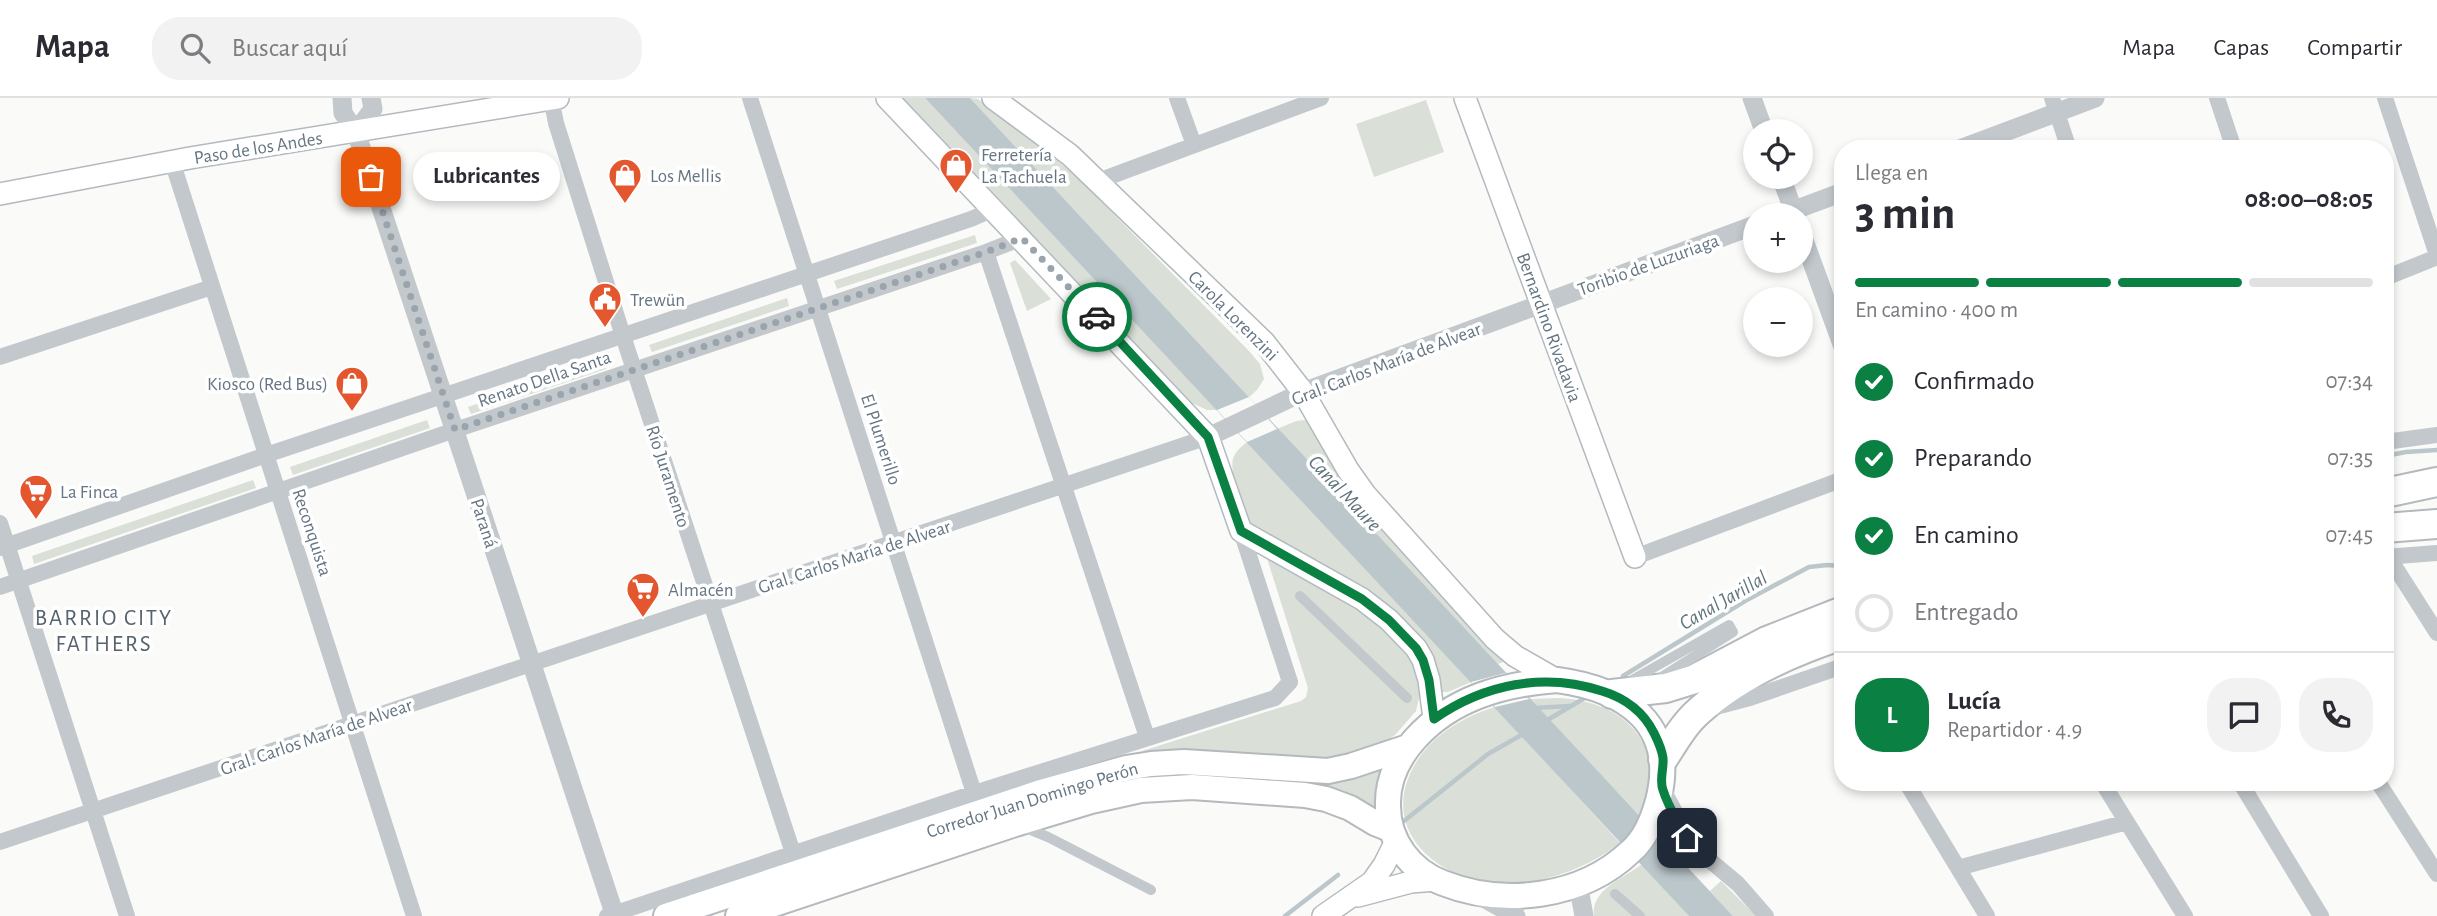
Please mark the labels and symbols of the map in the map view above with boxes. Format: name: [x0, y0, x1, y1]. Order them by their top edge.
street label: Paso de los Andes: [193, 129, 324, 168]
shop icon: Ferretería La Tachuela: [937, 146, 975, 195]
place label: Ferretería La Tachuela: [981, 146, 1067, 187]
pin: [341, 147, 401, 207]
callout: Lubricantes: [413, 153, 560, 202]
shop icon: Los Mellis: [606, 156, 644, 205]
place label: Los Mellis: [650, 167, 722, 186]
street label: Toribio de Luzuriaga: [1575, 231, 1722, 300]
street label: Bernardino Rivadavia: [1513, 250, 1585, 405]
street label: Carola Lorenzini: [1184, 267, 1282, 365]
public building icon: Trewün: [586, 280, 624, 329]
courier: [1062, 282, 1132, 352]
place label: Trewün: [630, 291, 685, 310]
street label: Gral. Carlos María de Alvear: [1289, 319, 1484, 409]
street label: Renato Della Santa: [475, 348, 614, 411]
shop icon: Kiosco (Red Bus): [333, 364, 371, 413]
place label: Kiosco (Red Bus): [207, 375, 328, 394]
street label: El Plumerillo: [857, 392, 904, 487]
street label: Río Juramento: [642, 423, 693, 530]
water label: Canal Maure: [1304, 451, 1385, 536]
supermarket icon: La Finca: [17, 472, 55, 521]
place label: La Finca: [60, 483, 119, 502]
street label: Reconquista: [289, 486, 335, 579]
street label: Paraná: [467, 496, 501, 551]
street label: Gral. Carlos María de Alvear: [756, 517, 953, 598]
water label: Canal Jarillal: [1676, 567, 1771, 634]
supermarket icon: Almacén: [624, 570, 662, 619]
place label: Almacén: [668, 581, 734, 600]
district label: BARRIO CITY FATHERS: [35, 607, 173, 656]
street label: Gral. Carlos María de Alvear: [218, 696, 415, 779]
street label: Corredor Juan Domingo Perón: [924, 759, 1141, 842]
pin: [1657, 808, 1717, 868]

